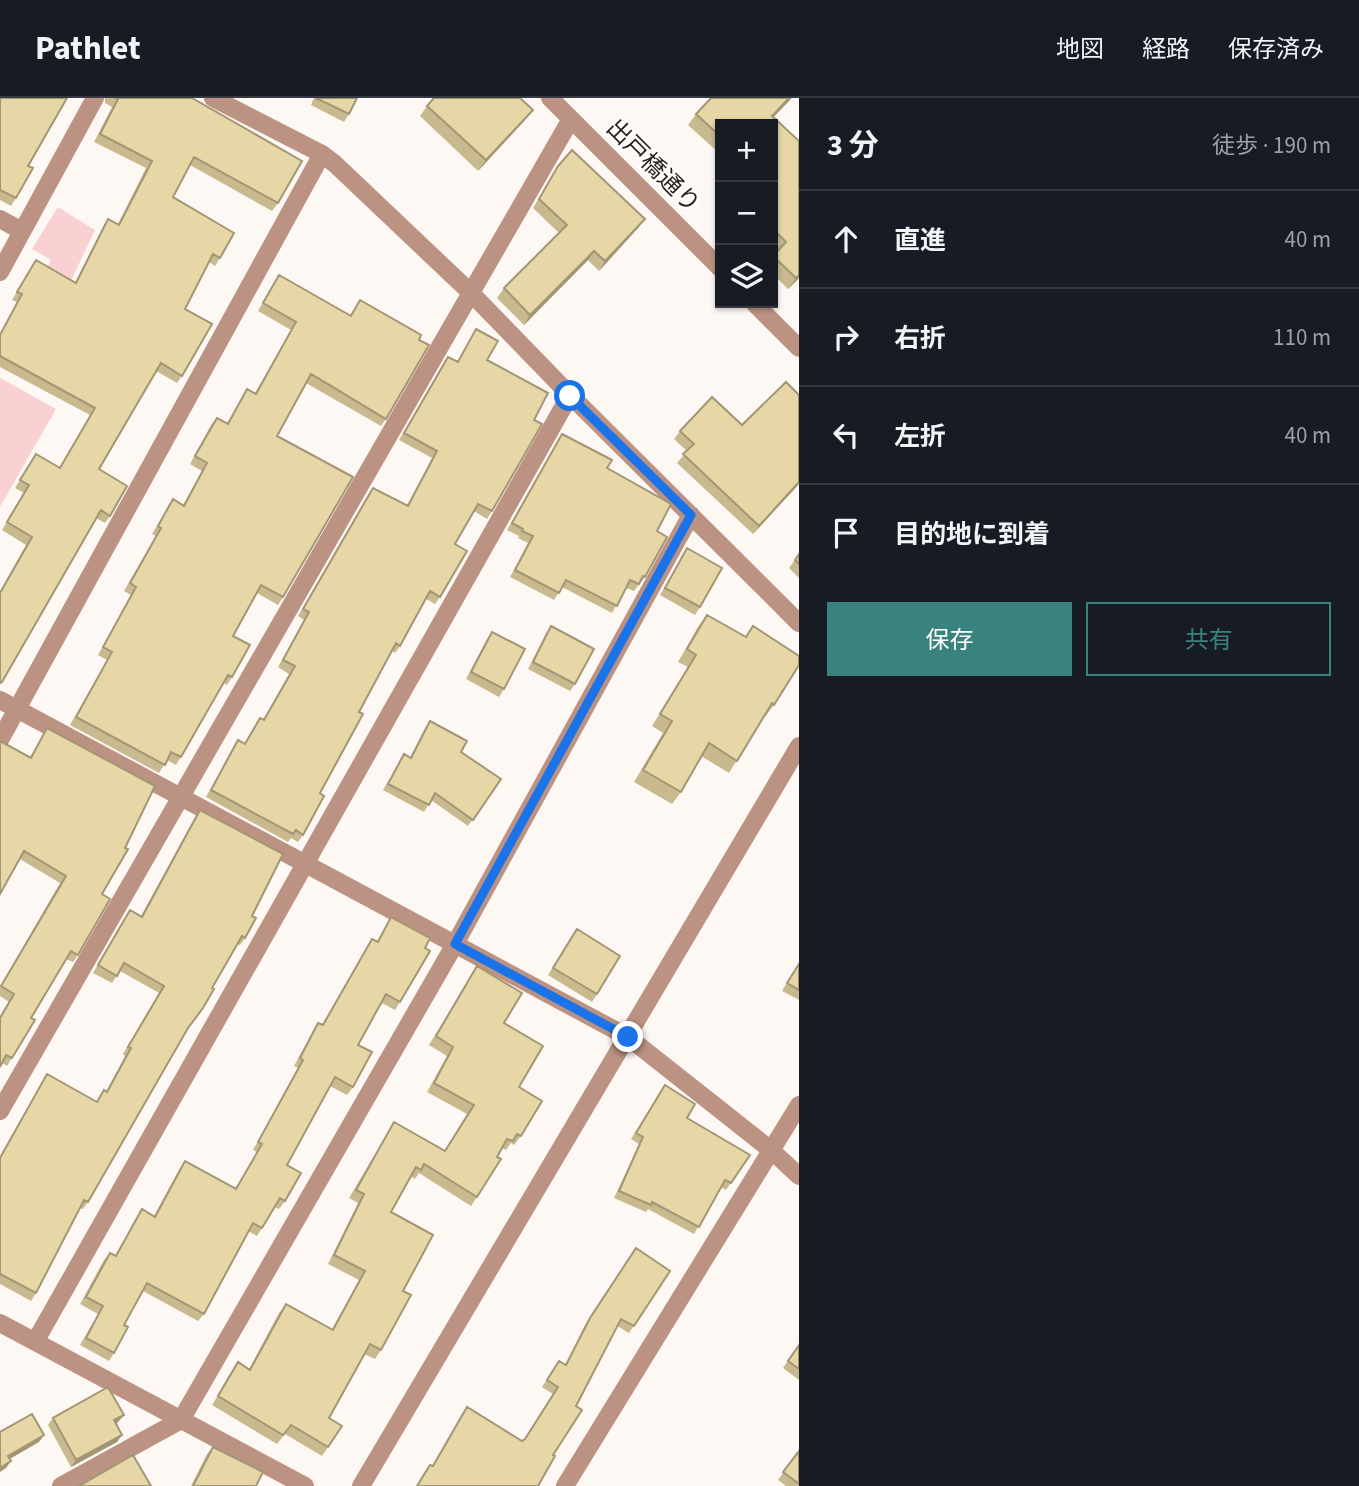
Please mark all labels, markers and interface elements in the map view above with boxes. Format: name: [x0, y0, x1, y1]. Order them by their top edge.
text: Pathlet: [35, 25, 141, 72]
text: 地図: [1056, 32, 1104, 67]
text: 経路: [1142, 32, 1190, 67]
text: 保存済み: [1228, 32, 1324, 67]
street label: 出戸橋通り: [598, 111, 708, 221]
map controls: [715, 119, 778, 308]
button: +: [715, 119, 778, 182]
text: 3 分: [827, 124, 879, 167]
text: 徒歩 · 190 m: [1212, 129, 1331, 162]
button: −: [715, 182, 778, 245]
icon: ahead: [827, 220, 865, 258]
text: 直進: [894, 222, 946, 259]
text: 40 m: [1284, 223, 1331, 256]
button: layers: [715, 245, 778, 308]
icon: right: [827, 318, 865, 356]
text: 右折: [894, 320, 946, 357]
text: 110 m: [1273, 321, 1331, 354]
route start: [554, 380, 585, 411]
icon: left: [827, 416, 865, 454]
text: 左折: [894, 418, 946, 455]
text: 40 m: [1284, 419, 1331, 452]
icon: arrive: [827, 514, 865, 552]
text: 目的地に到着: [894, 516, 1050, 553]
button: 保存: [827, 602, 1072, 676]
button: 共有: [1086, 602, 1331, 676]
route end: [612, 1021, 643, 1052]

